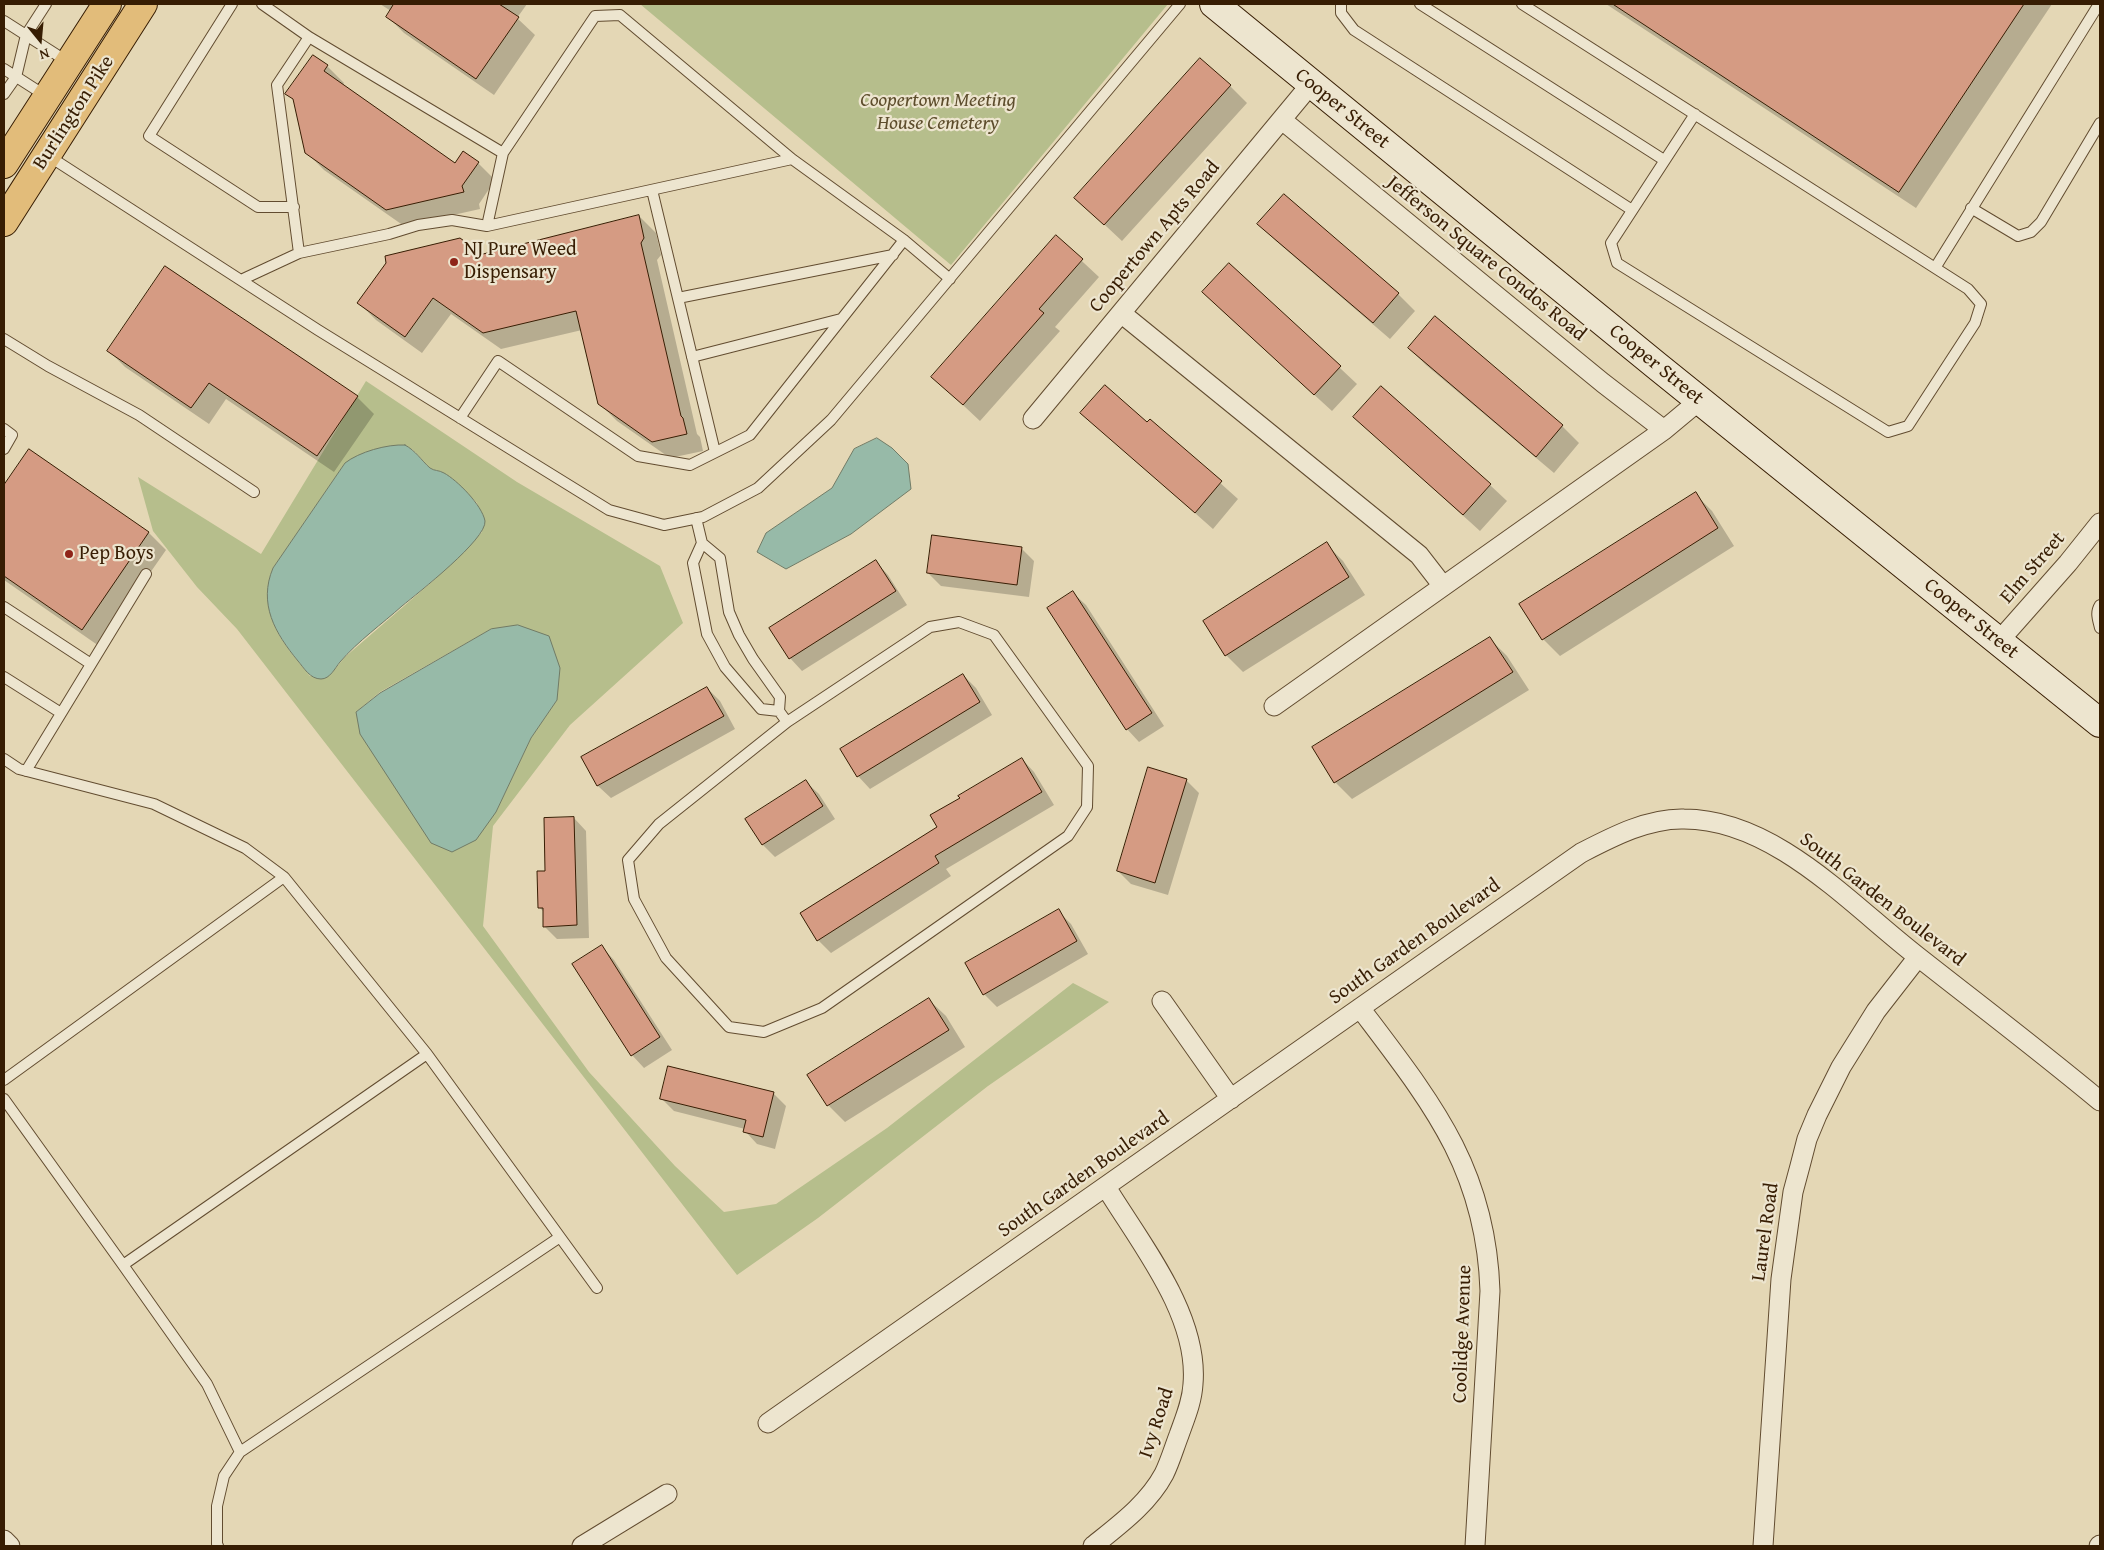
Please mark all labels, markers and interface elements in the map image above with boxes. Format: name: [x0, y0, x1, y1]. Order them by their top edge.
north arrow: [15, 15, 65, 65]
text: N: [37, 43, 52, 65]
street label: Burlington Pike: [28, 51, 120, 175]
street label: Cooper Street: [1290, 64, 1394, 154]
park label: Coopertown Meeting House Cemetery: [860, 89, 1016, 136]
street label: Coopertown Apts Road: [1085, 156, 1225, 318]
street label: Jefferson Square Condos Road: [1381, 171, 1591, 347]
place label: NJ Pure Weed Dispensary: [464, 238, 577, 285]
marker: NJ Pure Weed Dispensary: [448, 256, 460, 268]
street label: Cooper Street: [1604, 320, 1708, 410]
street label: Elm Street: [1995, 527, 2071, 609]
place label: Pep Boys: [79, 542, 154, 566]
marker: Pep Boys: [63, 548, 75, 560]
street label: Cooper Street: [1919, 574, 2023, 664]
street label: South Garden Boulevard: [1794, 828, 1970, 972]
street label: South Garden Boulevard: [1325, 874, 1505, 1010]
street label: South Garden Boulevard: [994, 1107, 1174, 1243]
street label: Laurel Road: [1747, 1181, 1785, 1283]
street label: Coolidge Avenue: [1449, 1264, 1477, 1404]
street label: Ivy Road: [1134, 1385, 1180, 1461]

